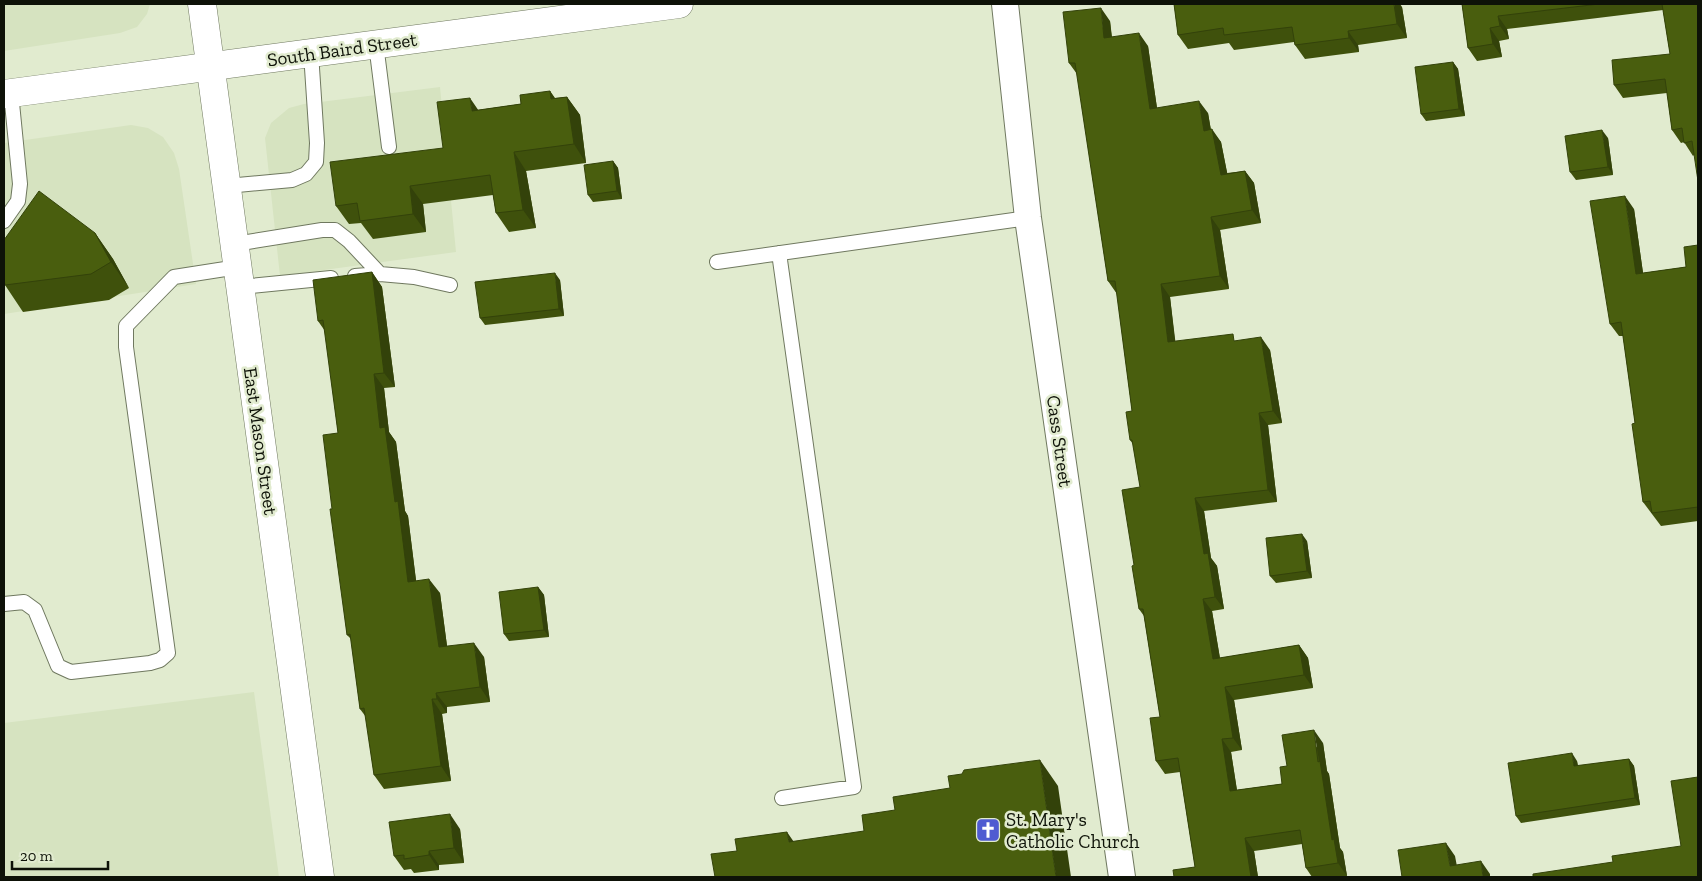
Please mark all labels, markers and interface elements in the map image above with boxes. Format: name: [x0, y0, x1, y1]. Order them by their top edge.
street label: South Baird Street: [266, 28, 418, 71]
street label: East Mason Street: [239, 366, 282, 517]
street label: Cass Street: [1042, 394, 1077, 488]
place label: St. Mary's Catholic Church: [1006, 808, 1140, 853]
church icon: St. Mary's Catholic Church: [975, 817, 1001, 843]
scale bar: [12, 838, 109, 870]
text: 20 m: [20, 847, 53, 865]

